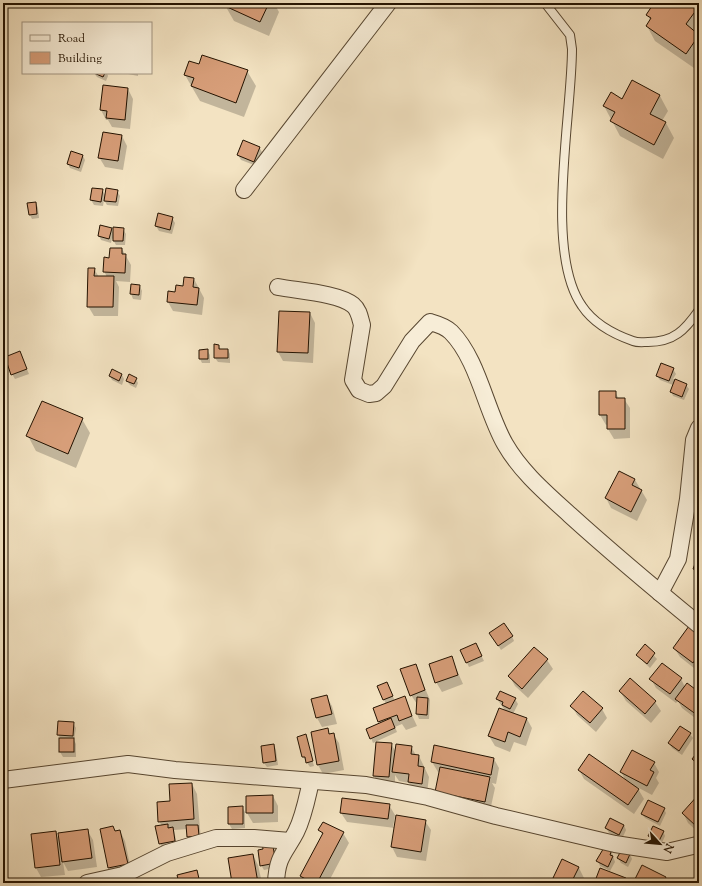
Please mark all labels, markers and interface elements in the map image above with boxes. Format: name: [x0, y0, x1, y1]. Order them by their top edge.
legend: [22, 22, 152, 74]
text: Road: [58, 30, 85, 48]
text: Building: [58, 50, 102, 68]
north arrow: [640, 824, 680, 864]
text: N: [659, 840, 678, 856]

